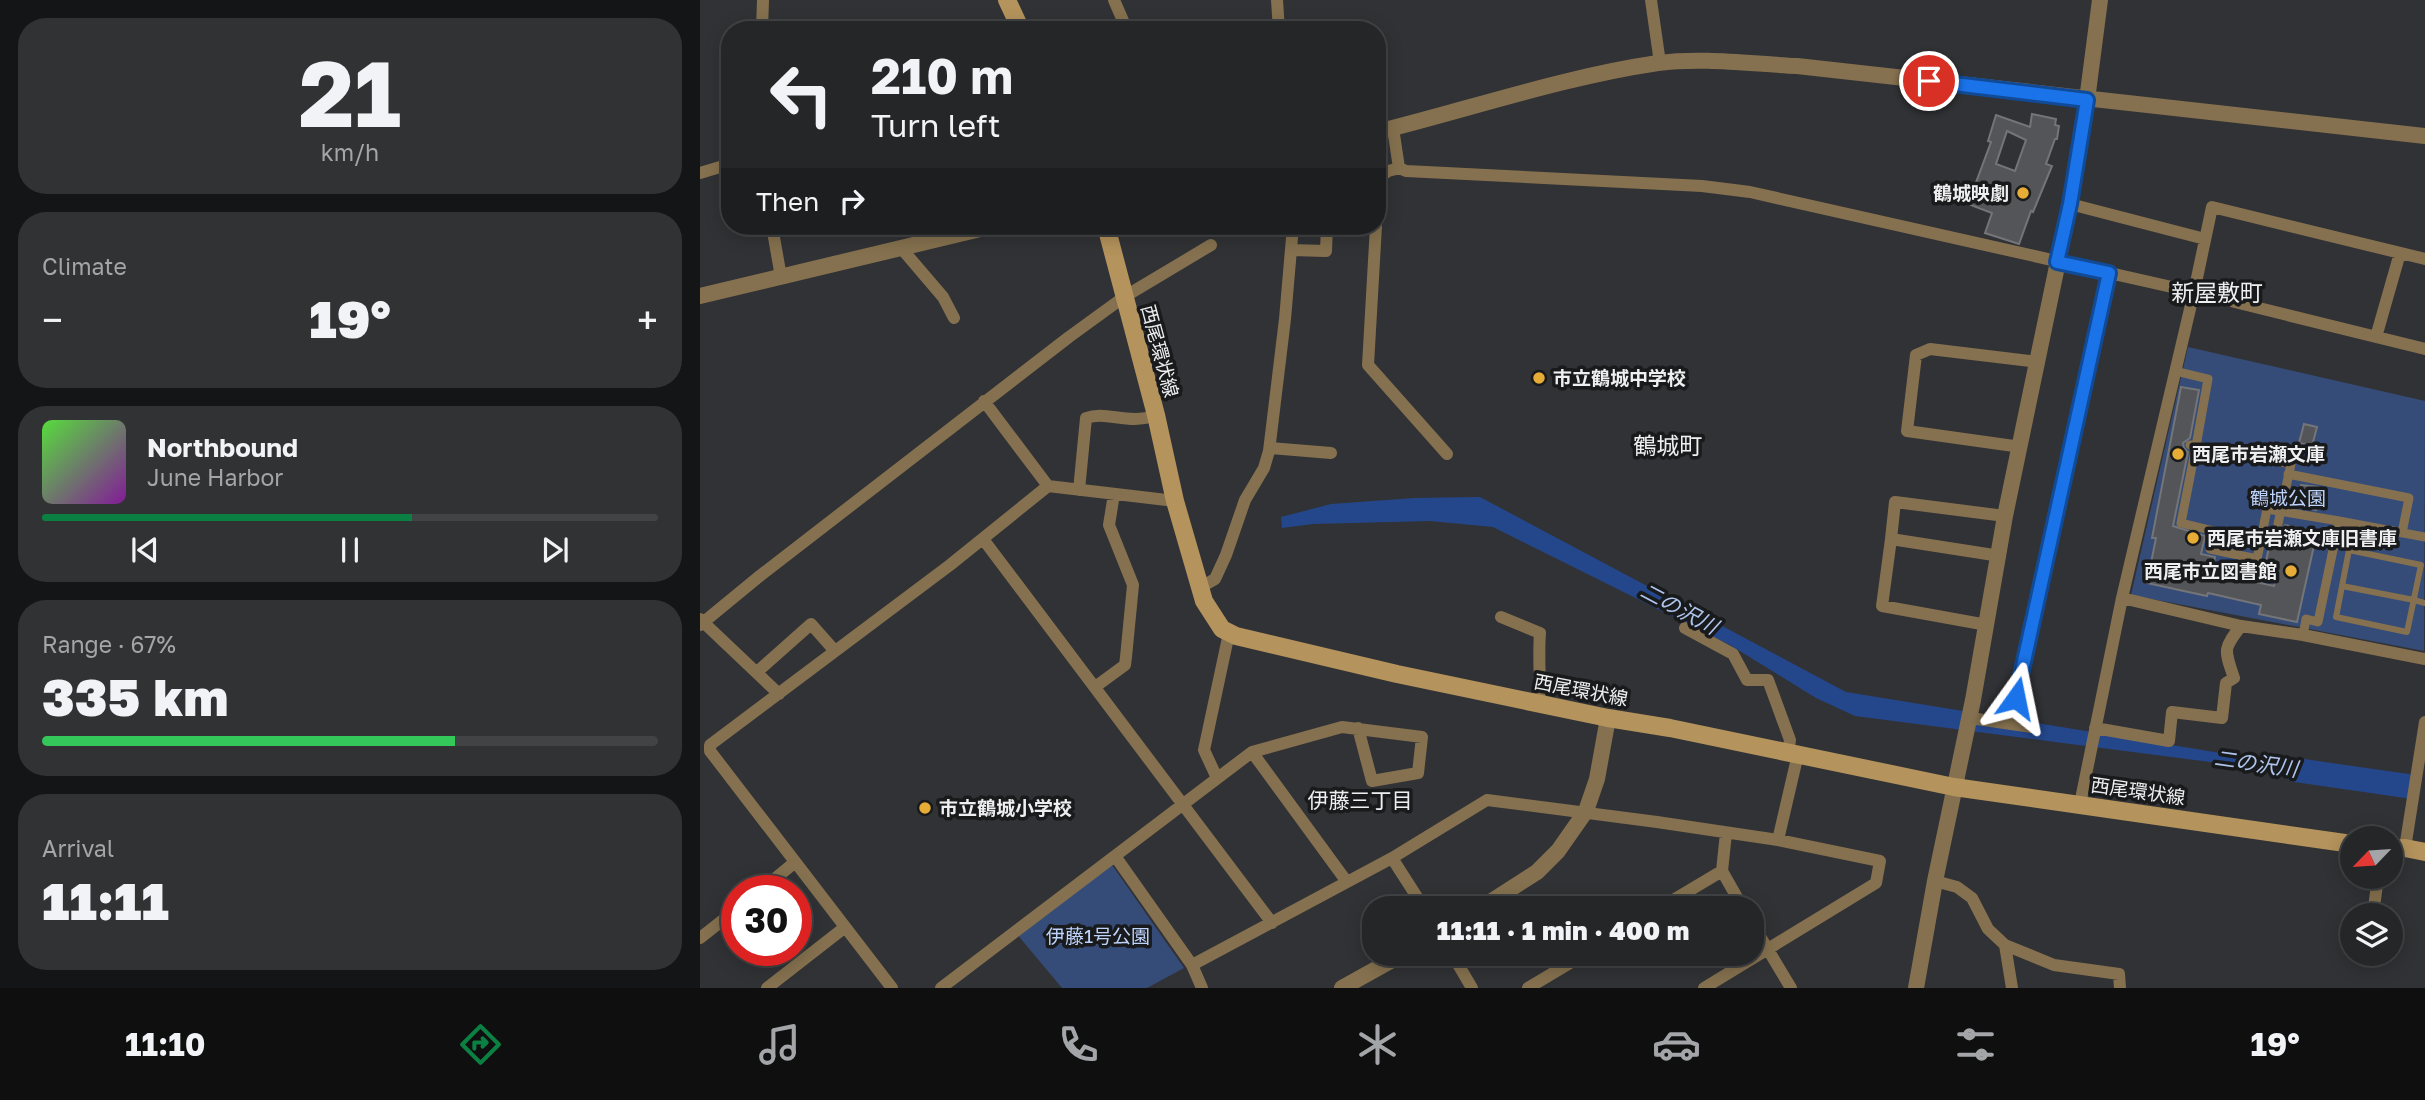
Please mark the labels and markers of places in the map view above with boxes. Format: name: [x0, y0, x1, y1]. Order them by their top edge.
pin: [1899, 51, 1959, 111]
place label: 鶴城映劇: [1933, 181, 2009, 204]
marker: 鶴城映劇: [2015, 185, 2031, 201]
place label: 市立鶴城中学校: [1553, 366, 1686, 389]
marker: 市立鶴城中学校: [1531, 370, 1547, 386]
place label: 西尾市岩瀬文庫: [2192, 442, 2325, 465]
marker: 西尾市岩瀬文庫: [2170, 446, 2186, 462]
place label: 西尾市岩瀬文庫旧書庫: [2207, 526, 2397, 549]
marker: 西尾市岩瀬文庫旧書庫: [2185, 530, 2201, 546]
place label: 西尾市立図書館: [2144, 559, 2277, 582]
marker: 西尾市立図書館: [2283, 563, 2299, 579]
place label: 市立鶴城小学校: [939, 796, 1072, 819]
marker: 市立鶴城小学校: [917, 800, 933, 816]

